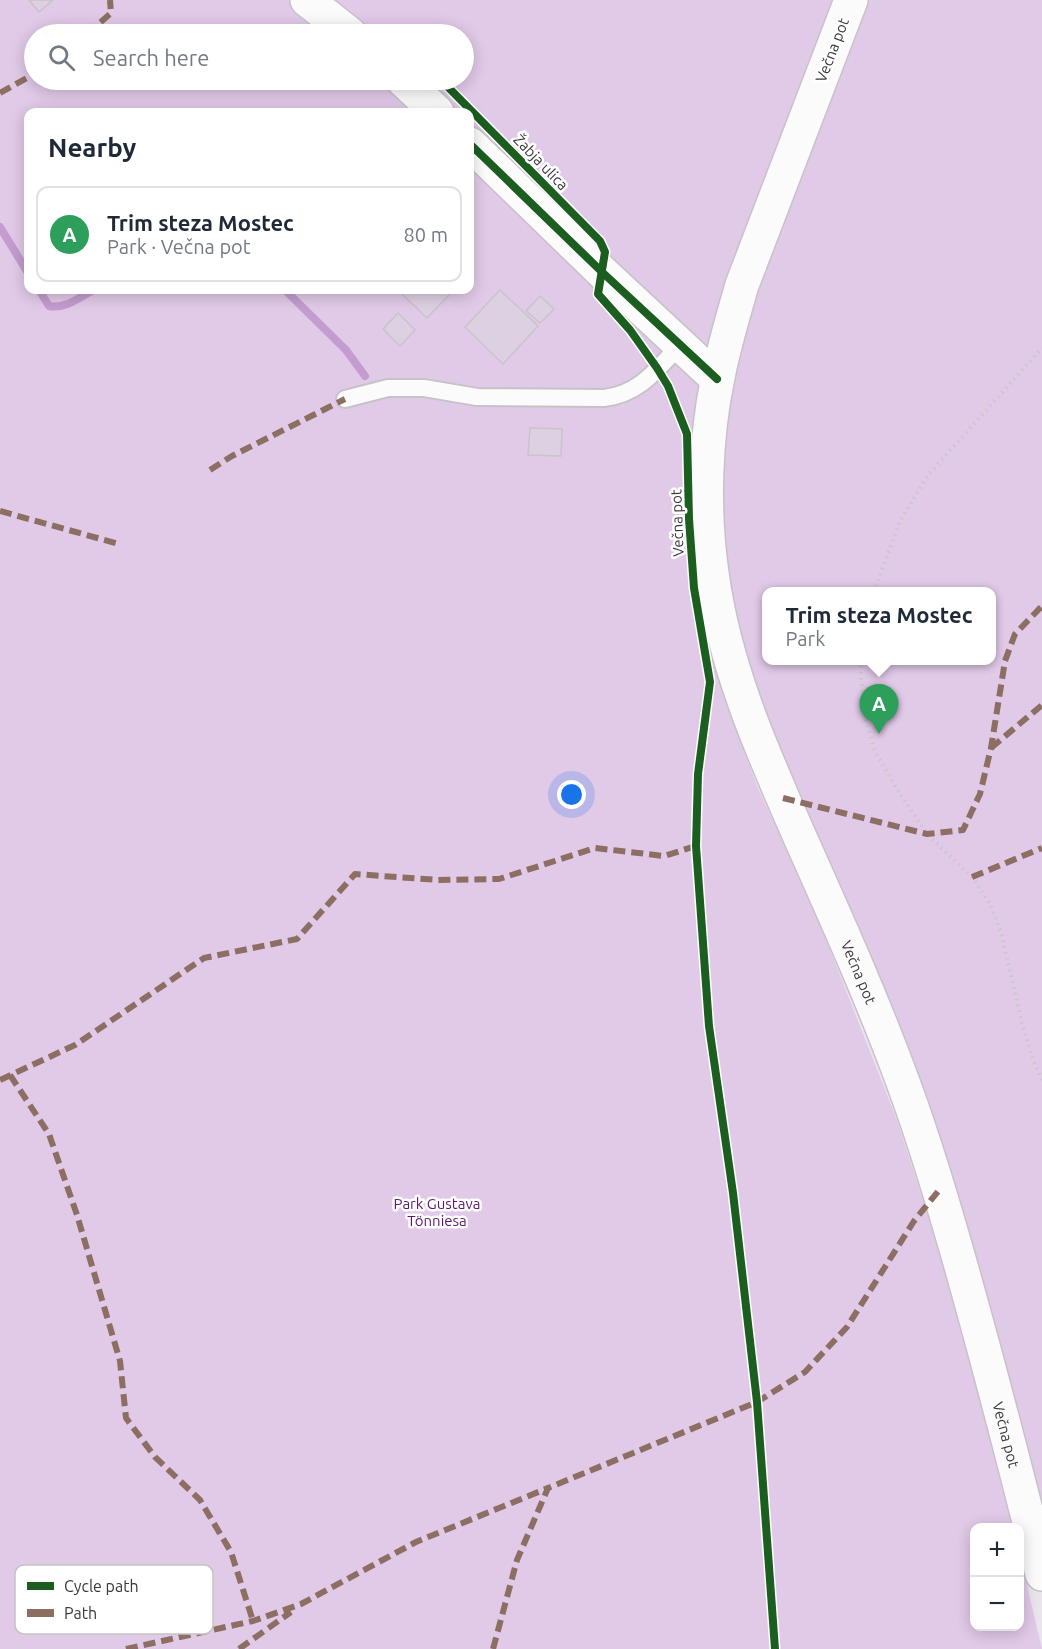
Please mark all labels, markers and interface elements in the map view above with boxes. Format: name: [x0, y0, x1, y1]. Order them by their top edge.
street label: Večna pot: [812, 15, 852, 85]
search box: [24, 24, 474, 90]
icon: search: [45, 41, 78, 74]
text: Search here: [93, 45, 209, 70]
street label: Žabja ulica: [510, 131, 572, 193]
text: Nearby: [48, 133, 136, 162]
text: Trim steza Mostec: [107, 210, 294, 235]
text: A: [62, 223, 77, 246]
text: 80 m: [404, 223, 448, 246]
text: Park · Večna pot: [107, 235, 251, 258]
street label: Večna pot: [667, 489, 687, 557]
popup: [762, 587, 996, 665]
text: Trim steza Mostec: [786, 602, 972, 627]
text: Park: [786, 627, 825, 650]
pin: A: [860, 684, 898, 734]
your location: [557, 780, 586, 809]
street label: Večna pot: [838, 938, 880, 1007]
park label: Park Gustava Tönniesa: [394, 1195, 480, 1229]
street label: Večna pot: [990, 1400, 1023, 1469]
map controls: [970, 1523, 1024, 1631]
button: +: [970, 1523, 1024, 1577]
legend: [15, 1565, 213, 1634]
text: Cycle path: [64, 1577, 139, 1595]
button: −: [970, 1577, 1024, 1631]
text: Path: [64, 1604, 97, 1622]

